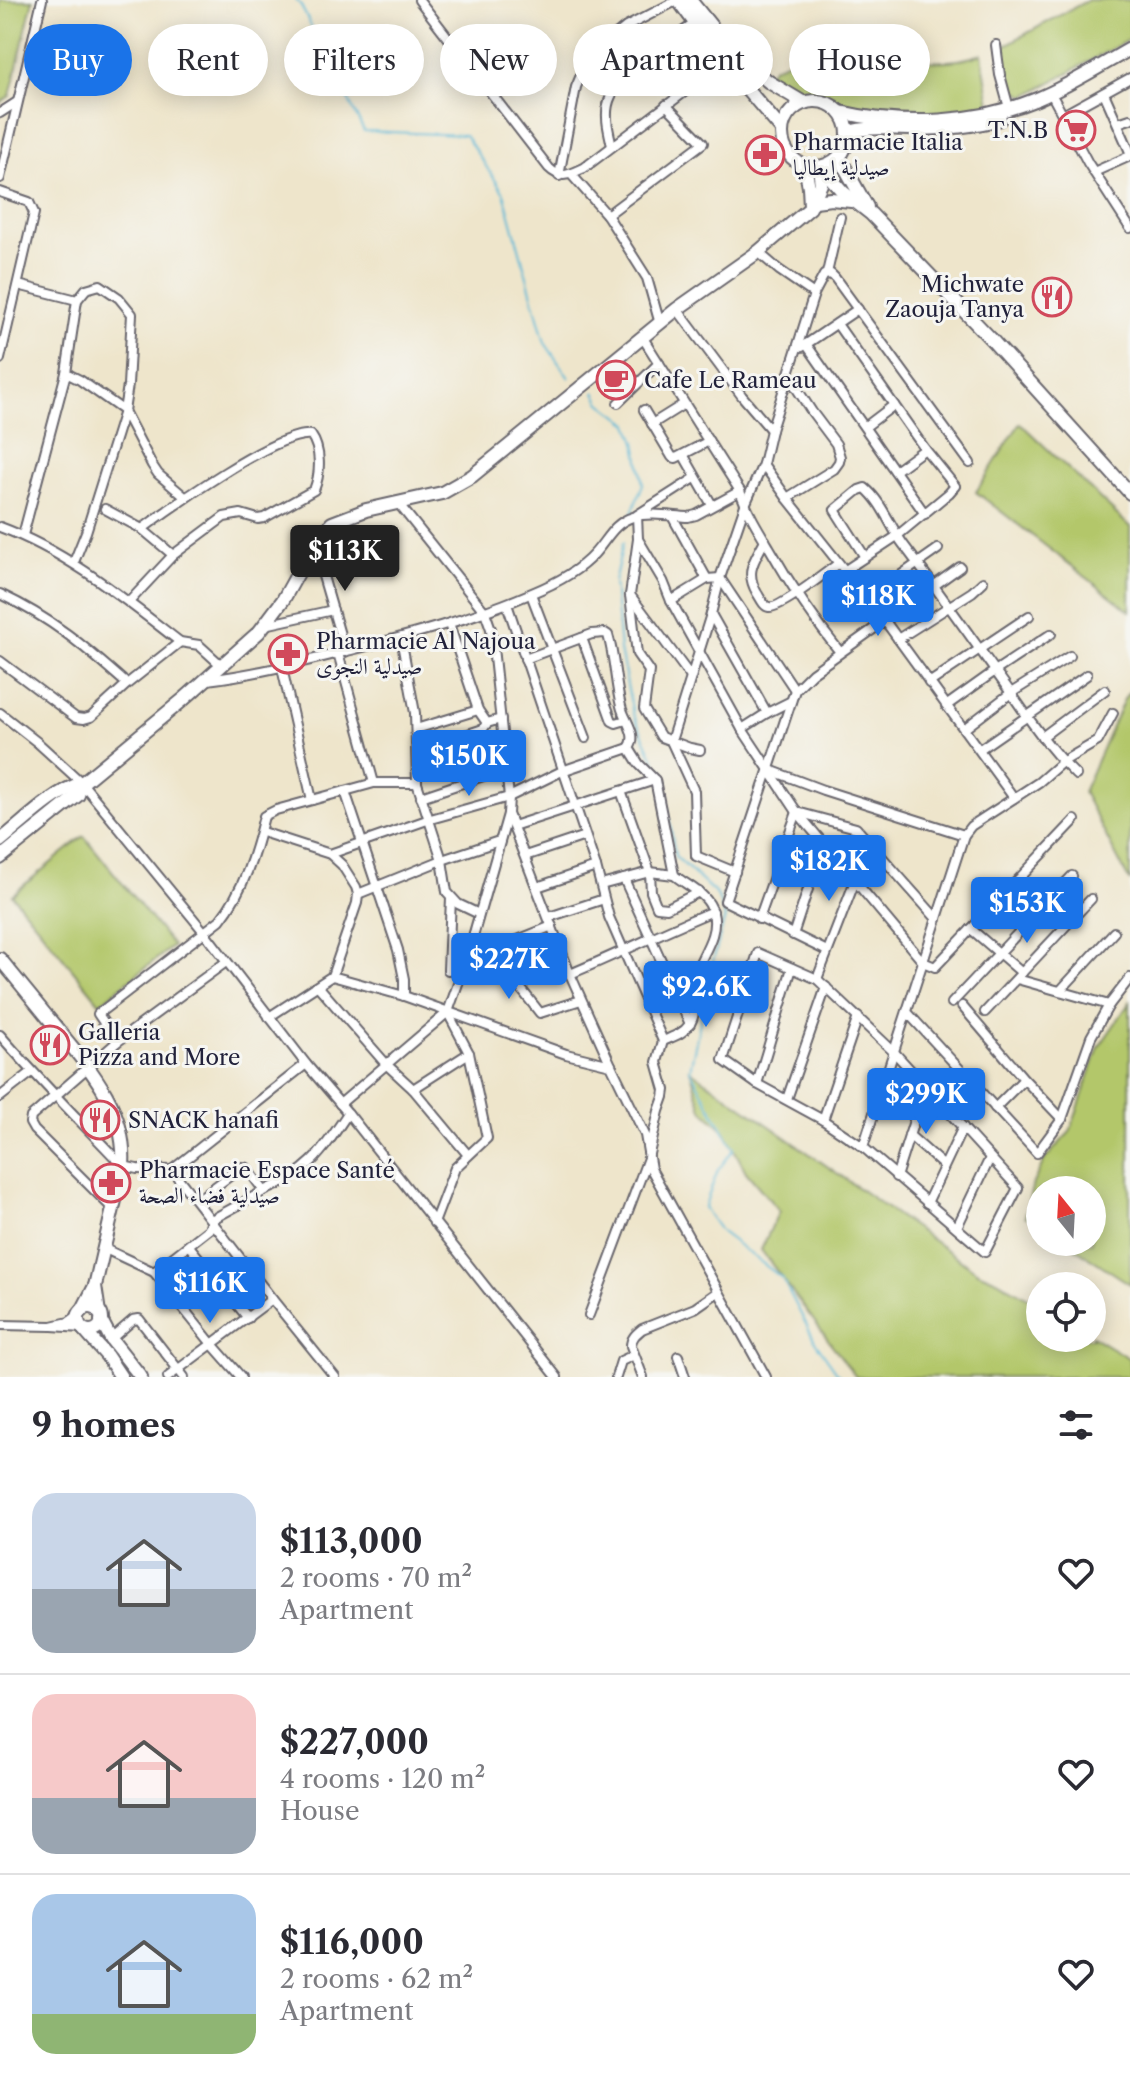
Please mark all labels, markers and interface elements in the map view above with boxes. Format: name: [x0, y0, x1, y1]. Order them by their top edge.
chip: Buy: [24, 24, 132, 96]
chip: Rent: [148, 24, 268, 96]
chip: Filters: [284, 24, 424, 96]
chip: New: [440, 24, 557, 96]
chip: Apartment: [573, 24, 773, 96]
chip: House: [789, 24, 930, 96]
supermarket icon: T.N.B: [1055, 109, 1097, 151]
place label: T.N.B: [988, 117, 1048, 144]
place label: Pharmacie Italia صيدلية إيطاليا: [793, 129, 963, 182]
pharmacy icon: Pharmacie Italia صيدلية إيطاليا: [744, 134, 786, 176]
place label: Michwate Zaouja Tanya: [885, 271, 1024, 323]
restaurant icon: Michwate Zaouja Tanya: [1031, 276, 1073, 318]
cafe icon: Cafe Le Rameau: [595, 359, 637, 401]
place label: Cafe Le Rameau: [644, 367, 817, 394]
pin: $113K: [289, 525, 401, 593]
text: $113K: [308, 535, 382, 567]
pin: $118K: [822, 570, 934, 638]
text: $118K: [841, 580, 915, 612]
place label: Pharmacie Al Najoua صيدلية النجوى: [316, 628, 536, 680]
pharmacy icon: Pharmacie Al Najoua صيدلية النجوى: [267, 633, 309, 675]
pin: $150K: [413, 730, 525, 798]
text: $150K: [430, 740, 508, 772]
pin: $182K: [773, 835, 885, 903]
text: $182K: [790, 845, 868, 877]
pin: $153K: [971, 877, 1083, 945]
text: $153K: [989, 887, 1065, 919]
pin: $227K: [453, 933, 565, 1001]
text: $227K: [469, 943, 549, 975]
pin: $92.6K: [641, 961, 771, 1029]
text: $92.6K: [662, 971, 750, 1003]
place label: Galleria Pizza and More: [78, 1019, 240, 1071]
restaurant icon: Galleria Pizza and More: [29, 1024, 71, 1066]
pin: $299K: [870, 1068, 982, 1136]
text: $299K: [885, 1078, 967, 1110]
restaurant icon: SNACK hanafi: [79, 1099, 121, 1141]
place label: SNACK hanafi: [128, 1107, 279, 1134]
place label: Pharmacie Espace Santé صيدلية فضاء الصحة: [139, 1157, 395, 1209]
pharmacy icon: Pharmacie Espace Santé صيدلية فضاء الصحة: [90, 1162, 132, 1204]
north arrow: [1026, 1176, 1106, 1256]
map controls: [1026, 1176, 1106, 1352]
pin: $116K: [154, 1257, 266, 1325]
text: $116K: [173, 1267, 247, 1299]
button: locate: [1026, 1272, 1106, 1352]
icon: filters: [1054, 1403, 1098, 1447]
text: 9 homes: [32, 1404, 176, 1446]
text: $113,000: [280, 1520, 423, 1562]
icon: home: [96, 1525, 192, 1621]
icon: heart: [1054, 1551, 1098, 1595]
text: 2 rooms · 70 m²: [280, 1562, 472, 1594]
text: Apartment: [280, 1594, 413, 1626]
text: $227,000: [280, 1721, 429, 1763]
icon: home: [96, 1726, 192, 1822]
icon: heart: [1054, 1752, 1098, 1796]
text: 4 rooms · 120 m²: [280, 1763, 485, 1795]
text: House: [280, 1795, 360, 1827]
text: $116,000: [280, 1921, 424, 1963]
icon: home: [96, 1926, 192, 2022]
icon: heart: [1054, 1952, 1098, 1996]
text: 2 rooms · 62 m²: [280, 1963, 473, 1995]
text: Apartment: [280, 1995, 413, 2027]

